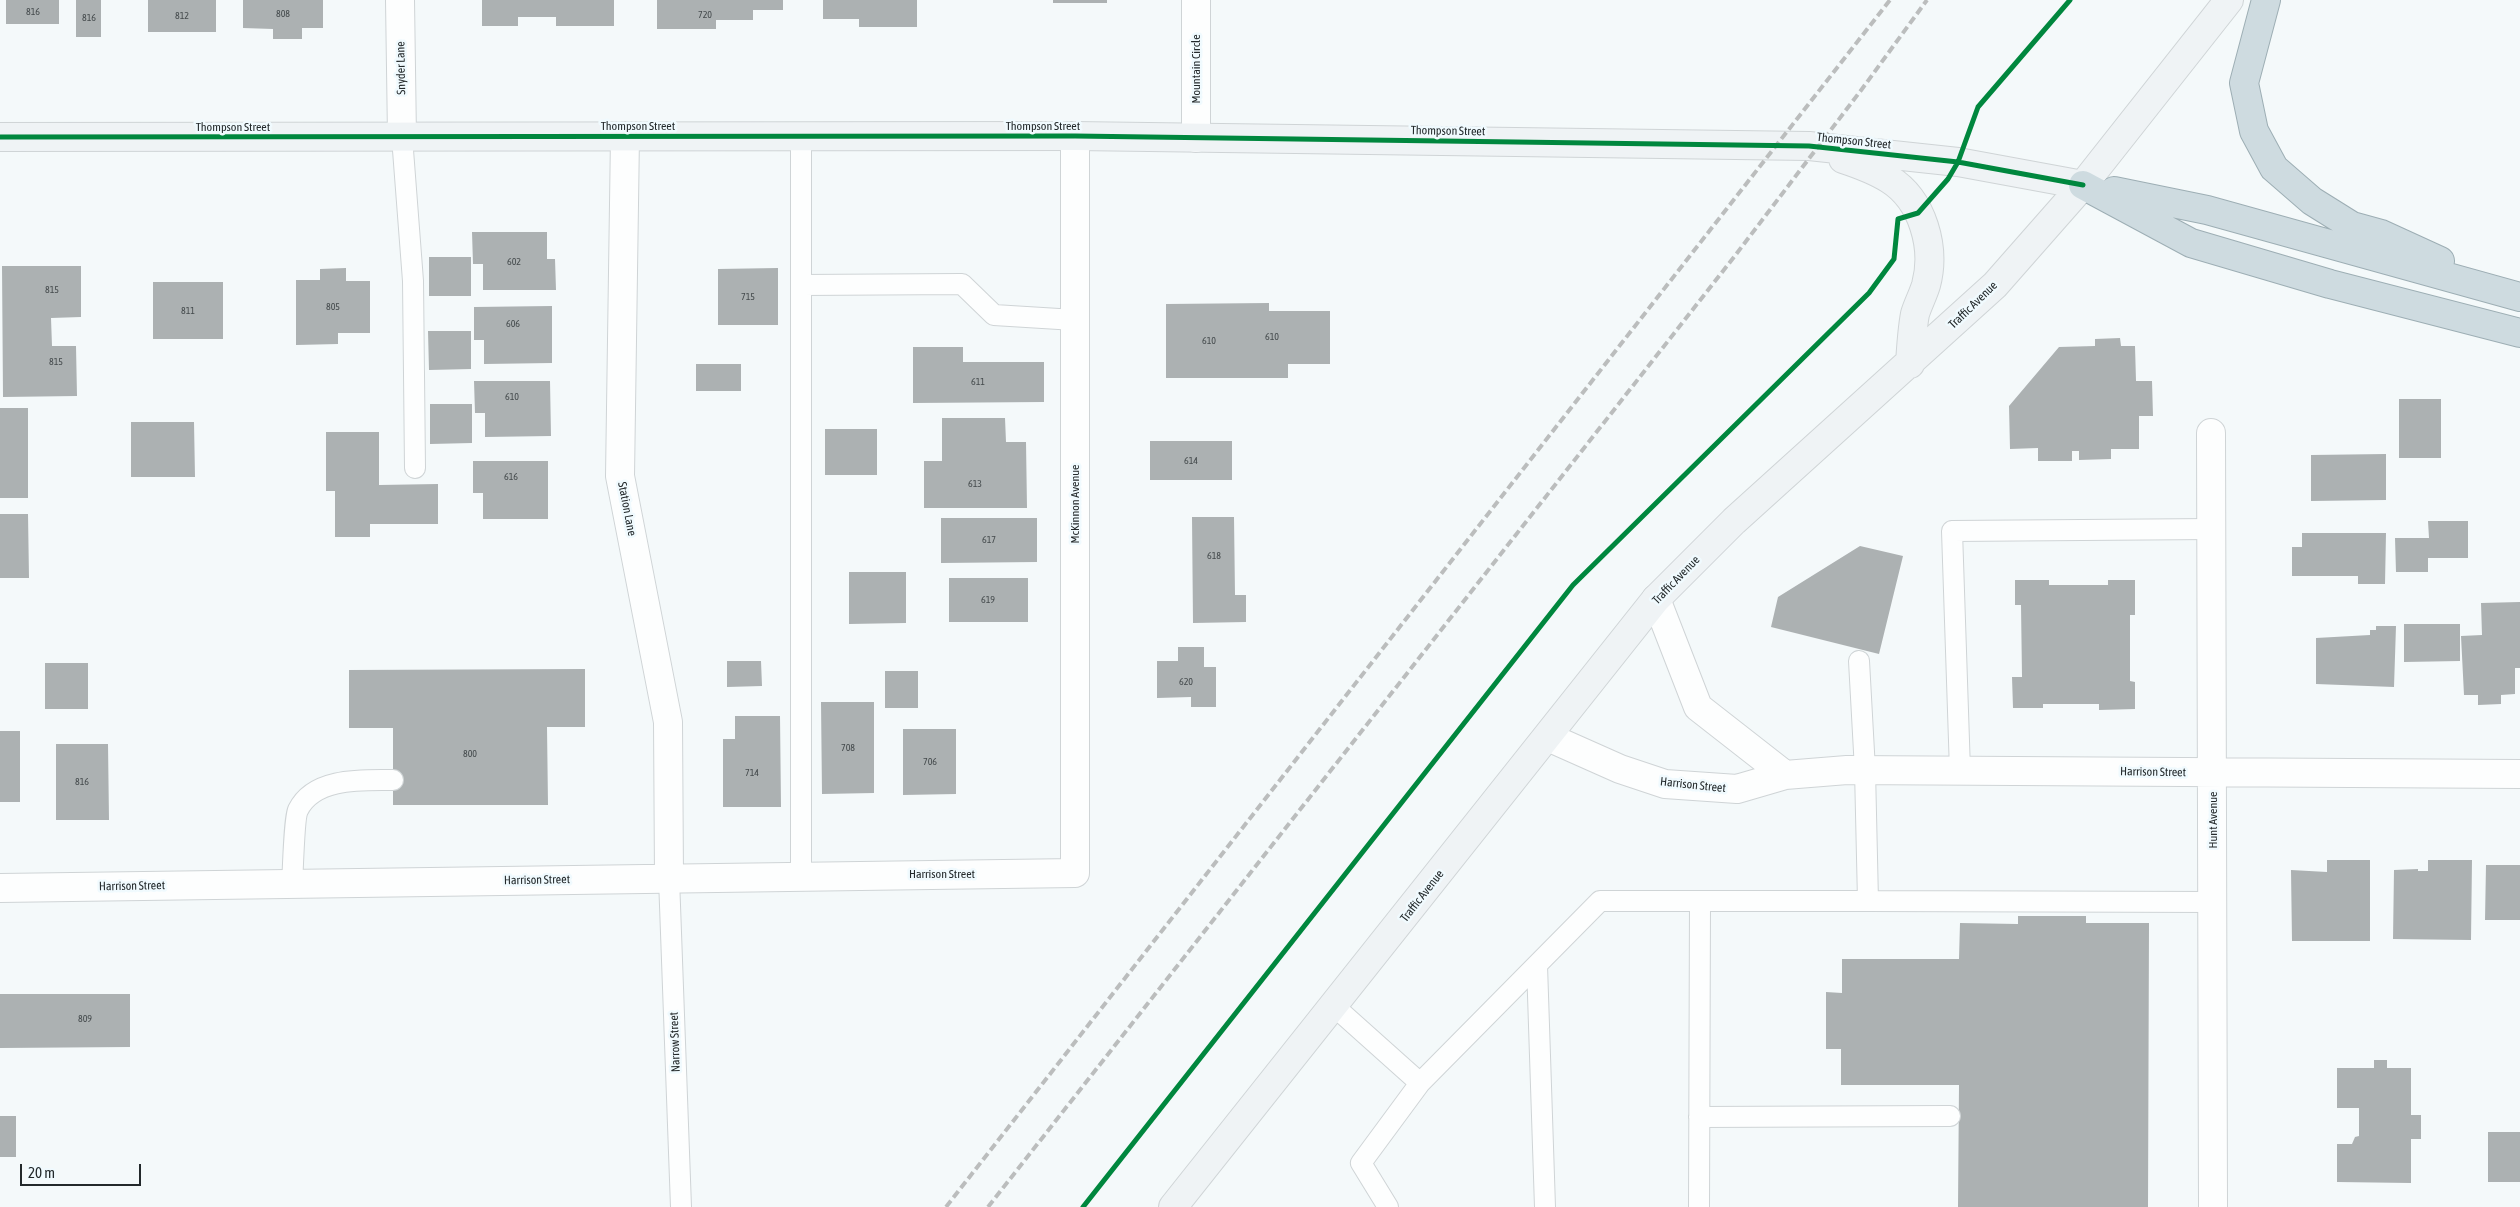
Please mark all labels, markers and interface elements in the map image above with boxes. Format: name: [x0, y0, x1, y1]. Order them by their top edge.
house number: 816: [26, 6, 40, 18]
house number: 808: [276, 8, 290, 20]
house number: 720: [698, 9, 712, 21]
house number: 812: [175, 10, 189, 22]
house number: 816: [82, 12, 96, 24]
street label: Mountain Circle: [1189, 34, 1203, 104]
street label: Snyder Lane: [393, 41, 409, 95]
street label: Thompson Street: [601, 119, 675, 133]
street label: Thompson Street: [1006, 119, 1080, 133]
street label: Thompson Street: [196, 120, 270, 134]
street label: Thompson Street: [1411, 123, 1485, 139]
street label: Thompson Street: [1816, 130, 1892, 152]
house number: 602: [507, 256, 521, 268]
street label: Traffic Avenue: [1946, 278, 2000, 332]
house number: 815: [45, 284, 59, 296]
house number: 715: [741, 291, 755, 303]
house number: 805: [326, 301, 340, 313]
house number: 811: [181, 305, 195, 317]
house number: 606: [506, 318, 520, 330]
house number: 610: [1265, 331, 1279, 343]
house number: 610: [1202, 335, 1216, 347]
house number: 815: [49, 356, 63, 368]
house number: 611: [971, 376, 985, 388]
house number: 610: [505, 391, 519, 403]
house number: 614: [1184, 455, 1198, 467]
street label: McKinnon Avenue: [1068, 464, 1082, 544]
house number: 616: [504, 471, 518, 483]
house number: 613: [968, 478, 982, 490]
street label: Station Lane: [615, 481, 639, 537]
house number: 617: [982, 534, 996, 546]
house number: 618: [1207, 550, 1221, 562]
street label: Traffic Avenue: [1649, 553, 1703, 607]
house number: 619: [981, 594, 995, 606]
house number: 620: [1179, 676, 1193, 688]
house number: 708: [841, 742, 855, 754]
house number: 800: [463, 748, 477, 760]
house number: 706: [923, 756, 937, 768]
street label: Harrison Street: [2120, 764, 2186, 780]
house number: 714: [745, 767, 759, 779]
street label: Harrison Street: [1659, 774, 1727, 796]
house number: 816: [75, 776, 89, 788]
street label: Hunt Avenue: [2206, 792, 2220, 848]
street label: Harrison Street: [909, 867, 975, 881]
street label: Traffic Avenue: [1397, 867, 1447, 925]
street label: Harrison Street: [504, 872, 570, 888]
street label: Harrison Street: [99, 878, 165, 894]
street label: Narrow Street: [667, 1012, 683, 1072]
house number: 809: [78, 1013, 92, 1025]
scale bar: [22, 1154, 144, 1186]
text: 20 m: [28, 1164, 55, 1181]

